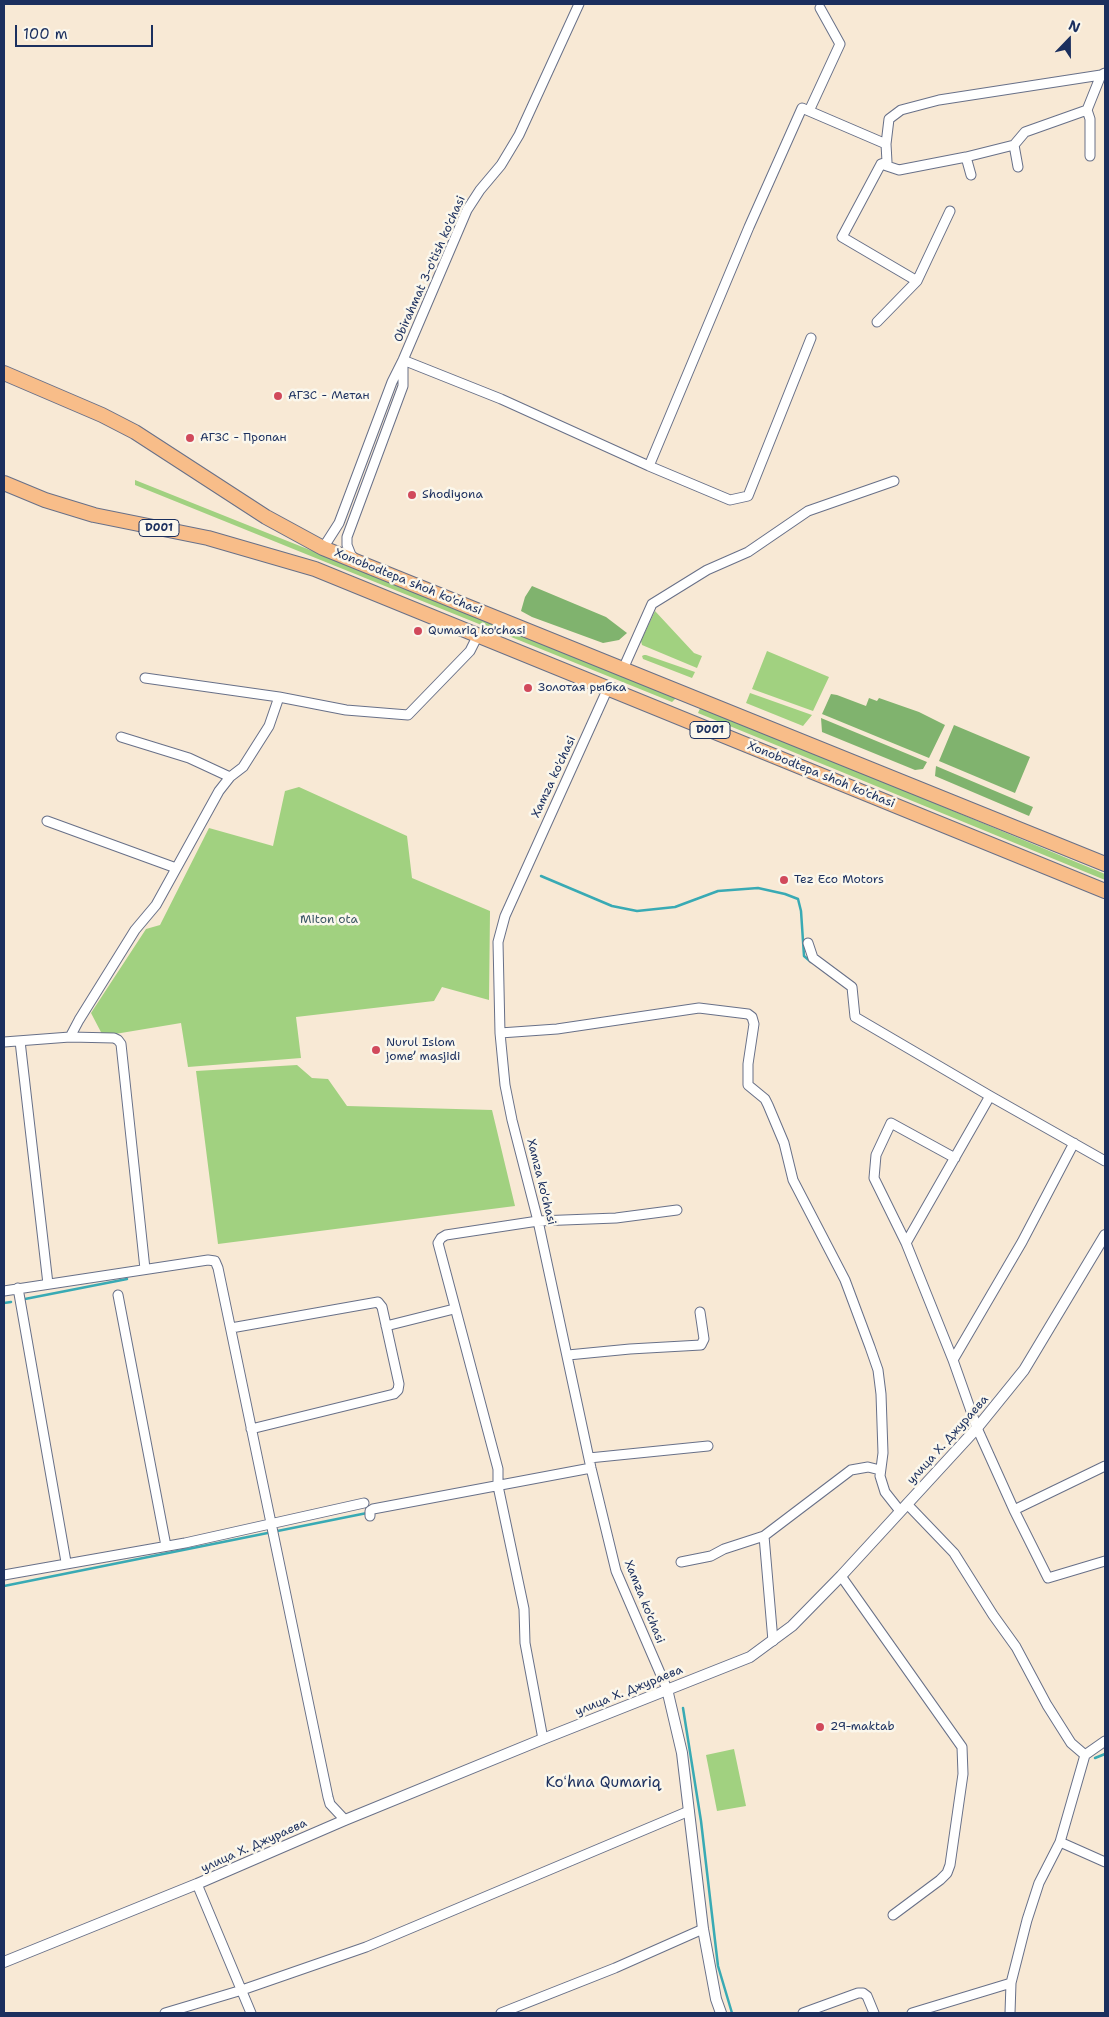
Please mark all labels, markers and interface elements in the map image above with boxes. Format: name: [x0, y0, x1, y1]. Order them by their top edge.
scale bar: [18, 15, 155, 47]
north arrow: [1044, 15, 1094, 65]
text: N: [1066, 16, 1083, 37]
text: 100 m: [23, 24, 68, 44]
street label: Obirahmat 3-o'tish ko'chasi: [391, 194, 469, 344]
place label: АГЗС - Метан: [288, 389, 369, 403]
marker: АГЗС - Метан: [272, 390, 284, 402]
place label: АГЗС - Пропан: [200, 431, 287, 445]
marker: АГЗС - Пропан: [184, 432, 196, 444]
place label: Shodiyona: [422, 488, 483, 502]
marker: Shodiyona: [406, 489, 418, 501]
road number: D001: [139, 520, 179, 536]
street label: Xonobodtepa shoh ko'chasi: [332, 546, 484, 618]
place label: Qumariq ko'chasi: [428, 624, 526, 638]
marker: Qumariq ko'chasi: [412, 625, 424, 637]
place label: Золотая рыбка: [538, 681, 626, 695]
marker: Золотая рыбка: [522, 682, 534, 694]
road number: D001: [690, 722, 730, 738]
street label: Xamza ko'chasi: [529, 734, 579, 820]
street label: Xonobodtepa shoh ko'chasi: [745, 739, 897, 811]
place label: Tez Eco Motors: [794, 873, 884, 887]
marker: Tez Eco Motors: [778, 874, 790, 886]
park label: Miton ota: [300, 913, 358, 927]
place label: Nurul Islom jome’ masjidi: [386, 1036, 460, 1064]
marker: Nurul Islom jome’ masjidi: [370, 1044, 382, 1056]
street label: Xamza ko'chasi: [523, 1137, 559, 1227]
street label: улица Х. Джураева: [904, 1393, 992, 1487]
street label: Xamza ko'chasi: [621, 1558, 667, 1646]
street label: улица Х. Джураева: [573, 1663, 685, 1719]
place label: 29-maktab: [830, 1720, 895, 1734]
marker: 29-maktab: [814, 1721, 826, 1733]
district label: Koʻhna Qumariq: [546, 1774, 660, 1792]
street label: улица Х. Джураева: [199, 1816, 309, 1876]

